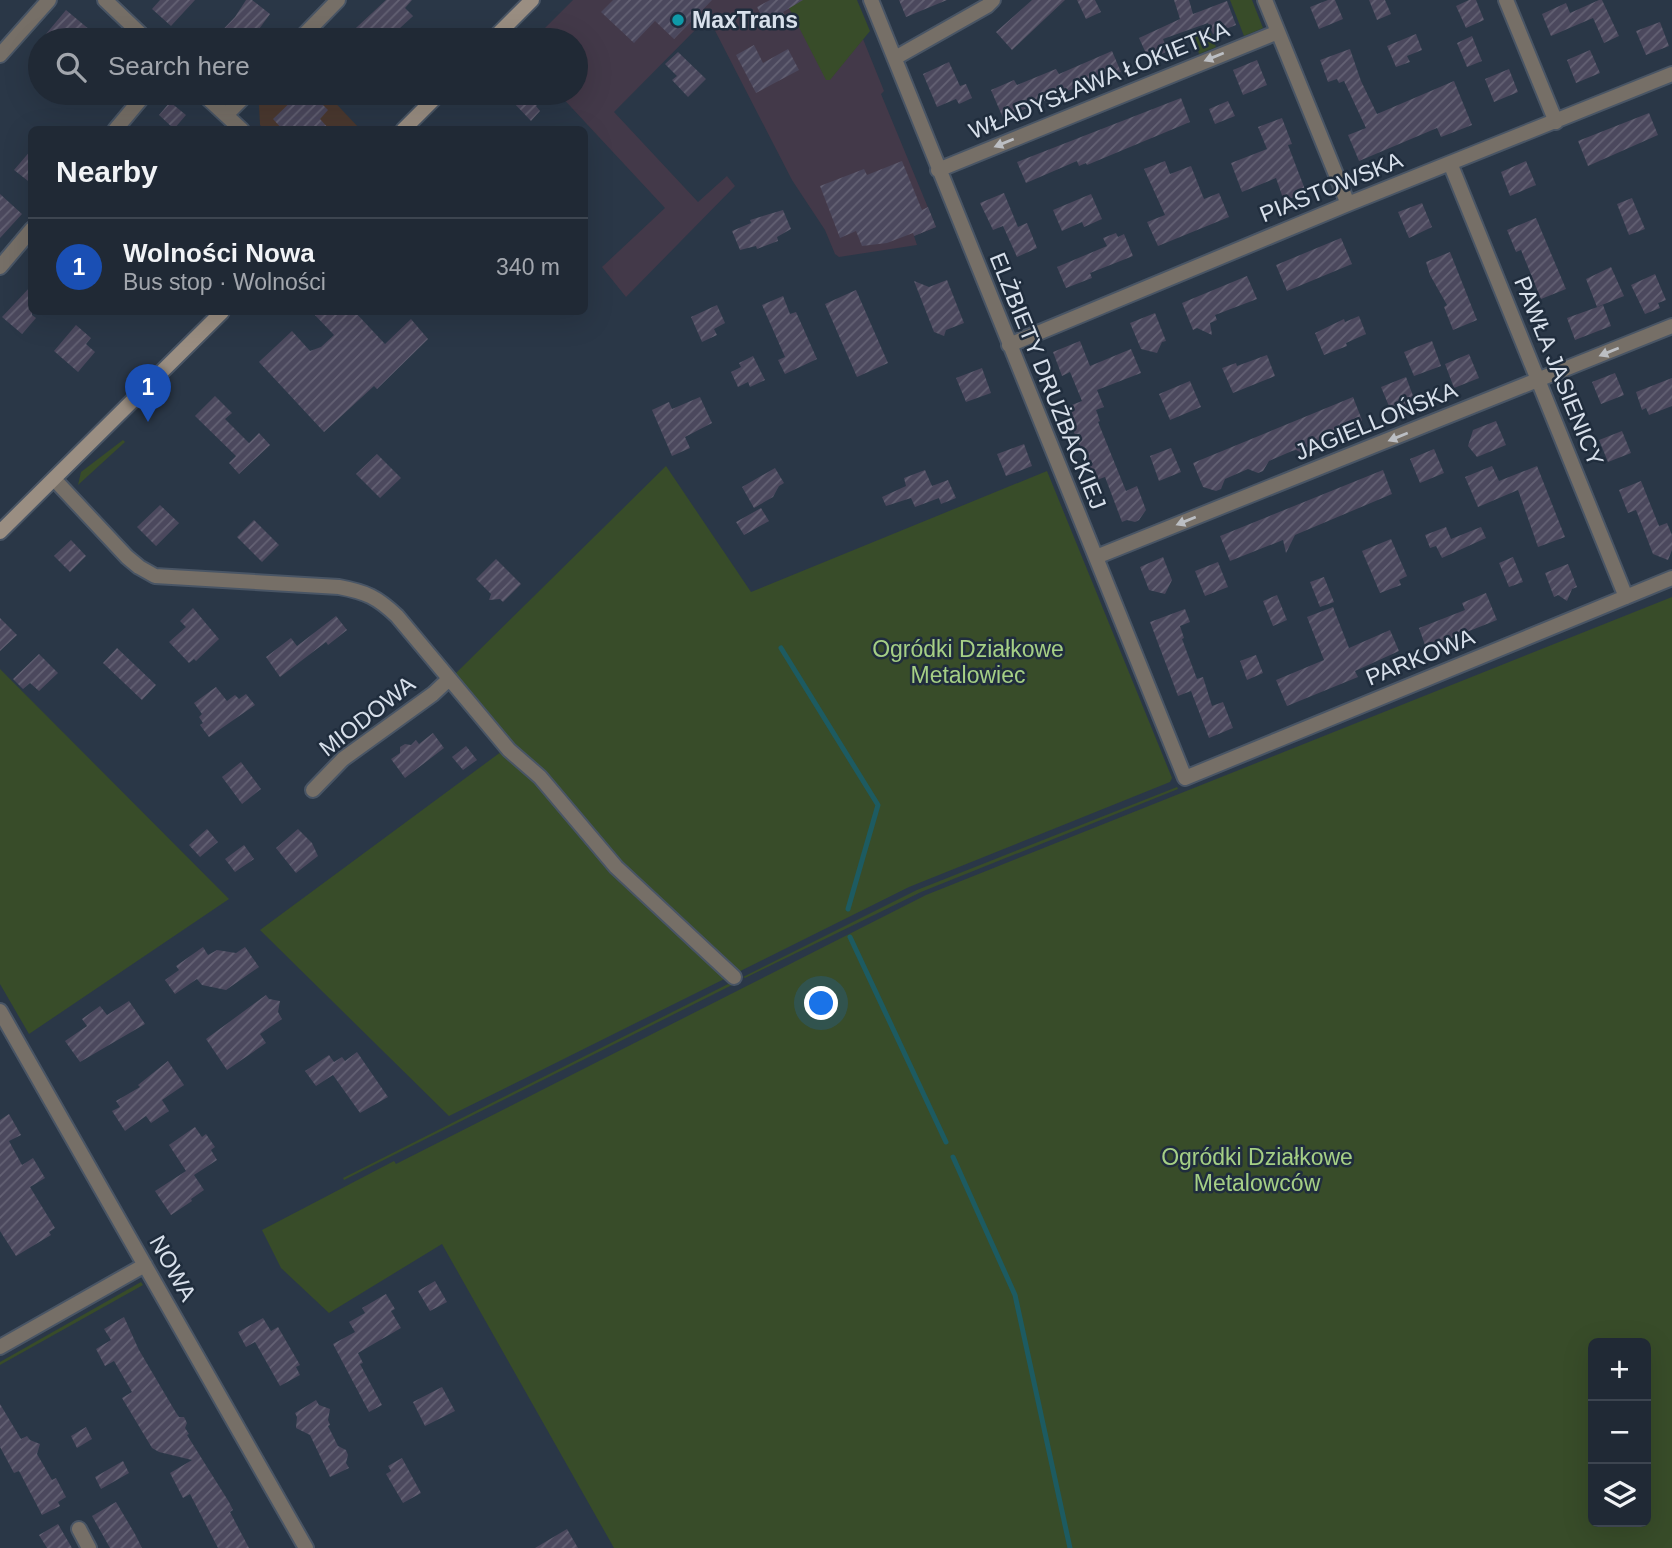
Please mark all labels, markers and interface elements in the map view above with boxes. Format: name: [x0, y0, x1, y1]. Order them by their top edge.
place label: MaxTrans: [692, 7, 798, 33]
marker: MaxTrans: [670, 12, 686, 28]
street label: WŁADYSŁAWA ŁOKIETKA: [965, 16, 1233, 144]
search box: [28, 28, 588, 105]
icon: search: [52, 48, 90, 86]
text: Search here: [108, 51, 250, 81]
one-way arrow: [1204, 52, 1225, 63]
one-way arrow: [993, 138, 1014, 149]
street label: PIASTOWSKA: [1256, 146, 1407, 227]
text: Nearby: [56, 155, 158, 188]
text: Wolności Nowa: [123, 238, 315, 268]
street label: ELŻBIETY DRUŻBACKIEJ: [985, 249, 1111, 513]
text: 1: [73, 254, 85, 280]
text: 340 m: [496, 254, 560, 280]
text: Bus stop · Wolności: [123, 269, 326, 295]
street label: PAWŁA JASIENICY: [1509, 273, 1609, 469]
one-way arrow: [1598, 347, 1619, 358]
pin: 1: [125, 364, 171, 422]
street label: JAGIELLOŃSKA: [1291, 376, 1461, 465]
one-way arrow: [1387, 432, 1408, 443]
one-way arrow: [1176, 516, 1197, 527]
street label: PARKOWA: [1362, 623, 1479, 691]
park label: Ogródki Działkowe Metalowiec: [872, 636, 1064, 688]
street label: MIODOWA: [314, 670, 420, 761]
your location: [804, 986, 838, 1020]
park label: Ogródki Działkowe Metalowców: [1161, 1144, 1353, 1196]
street label: NOWA: [144, 1231, 202, 1306]
map controls: [1588, 1338, 1651, 1527]
button: +: [1588, 1338, 1651, 1401]
button: −: [1588, 1401, 1651, 1464]
button: layers: [1588, 1464, 1651, 1527]

